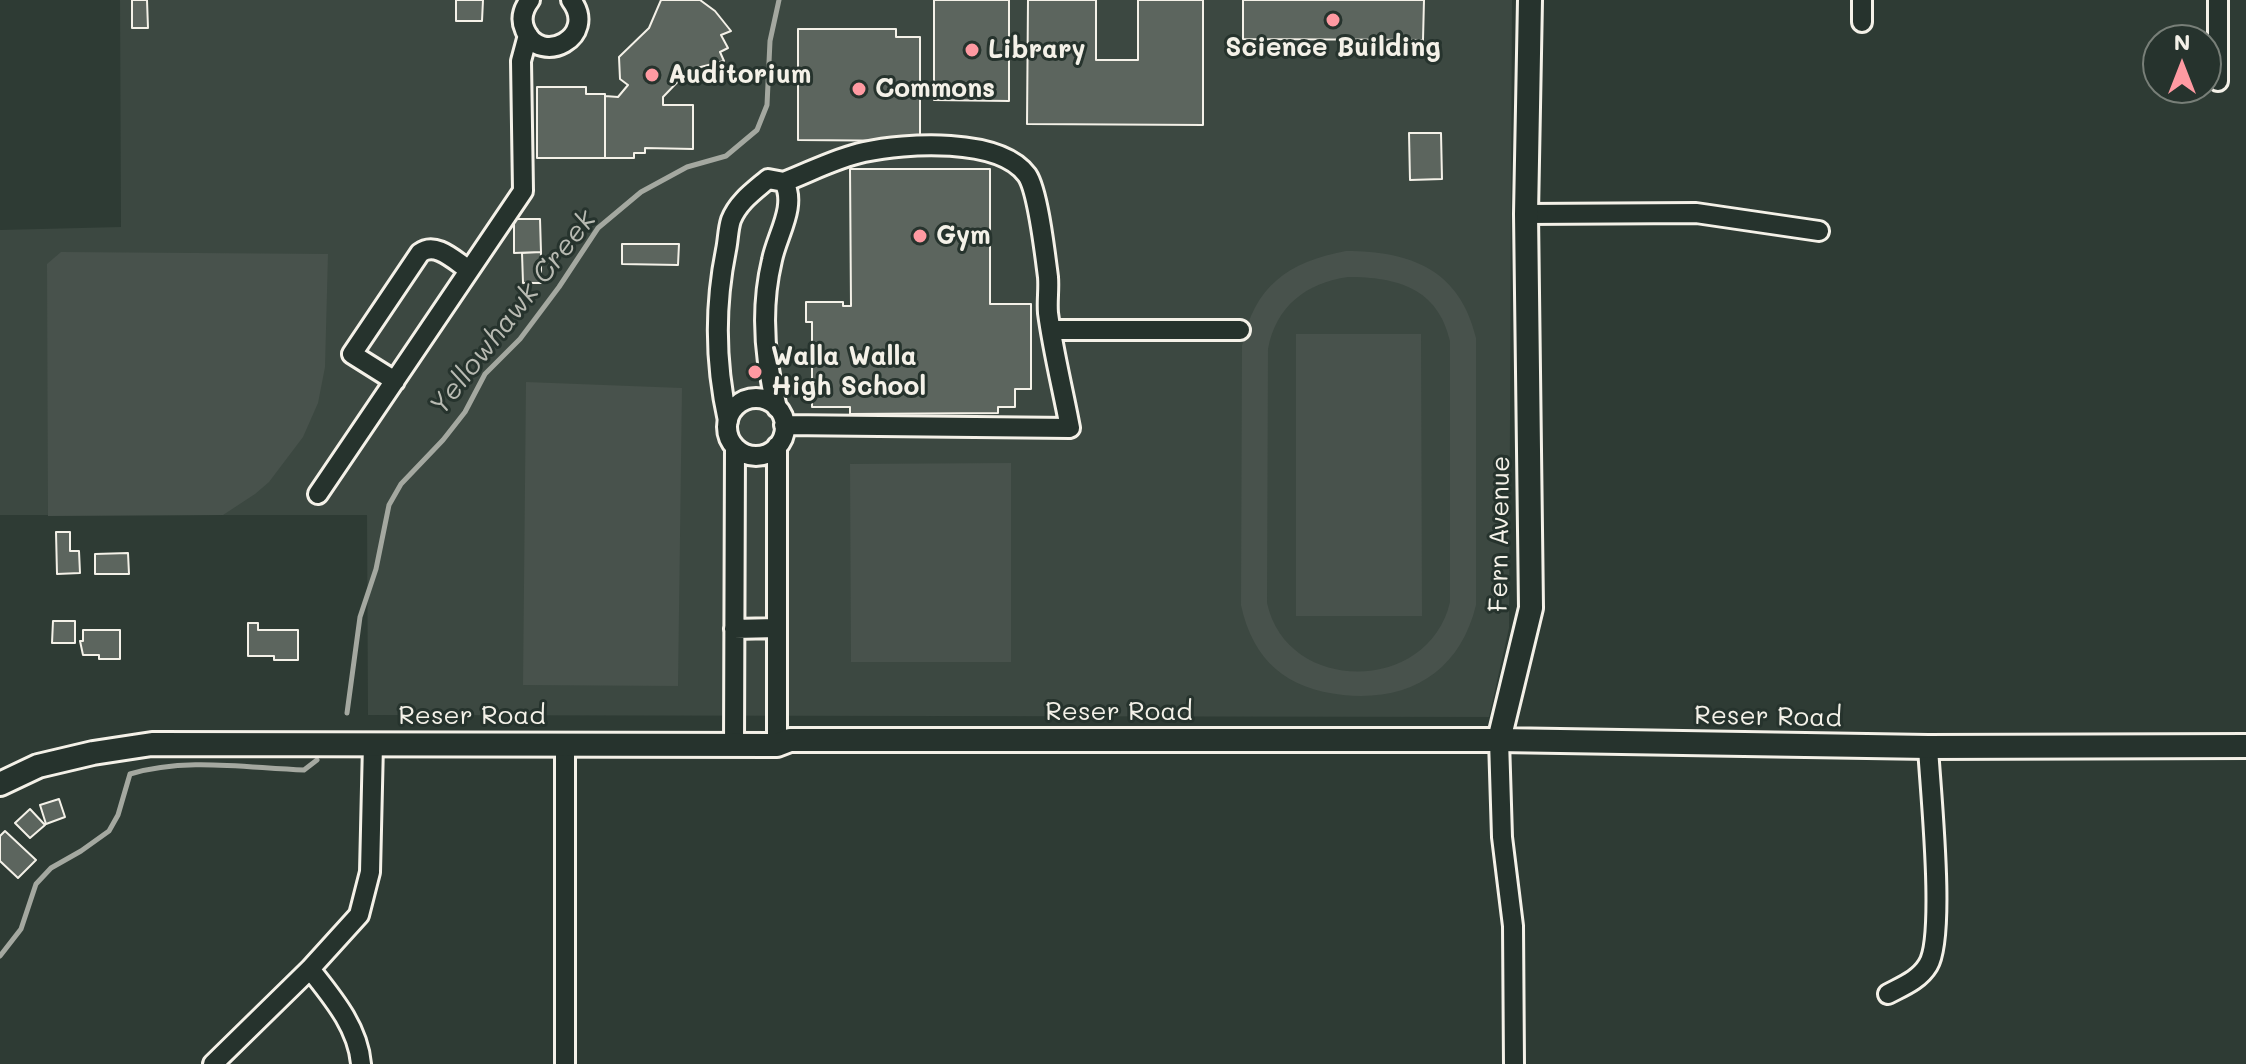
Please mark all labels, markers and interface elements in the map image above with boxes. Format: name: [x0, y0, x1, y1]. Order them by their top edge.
marker: Science Building: [1324, 11, 1342, 29]
north arrow: [2142, 24, 2222, 104]
text: N: [2174, 27, 2190, 56]
place label: Science Building: [1225, 32, 1441, 64]
place label: Library: [988, 34, 1086, 66]
marker: Library: [963, 41, 981, 59]
place label: Auditorium: [668, 59, 811, 91]
marker: Auditorium: [643, 66, 661, 84]
place label: Commons: [875, 73, 995, 105]
marker: Commons: [850, 80, 868, 98]
water label: Yellowhawk Creek: [423, 204, 603, 422]
place label: Gym: [936, 220, 991, 252]
marker: Gym: [911, 227, 929, 245]
place label: Walla Walla High School: [771, 341, 926, 402]
marker: Walla Walla High School: [746, 363, 764, 381]
street label: Fern Avenue: [1483, 456, 1517, 612]
street label: Reser Road: [1045, 696, 1193, 728]
street label: Reser Road: [398, 700, 546, 732]
street label: Reser Road: [1694, 700, 1842, 734]

